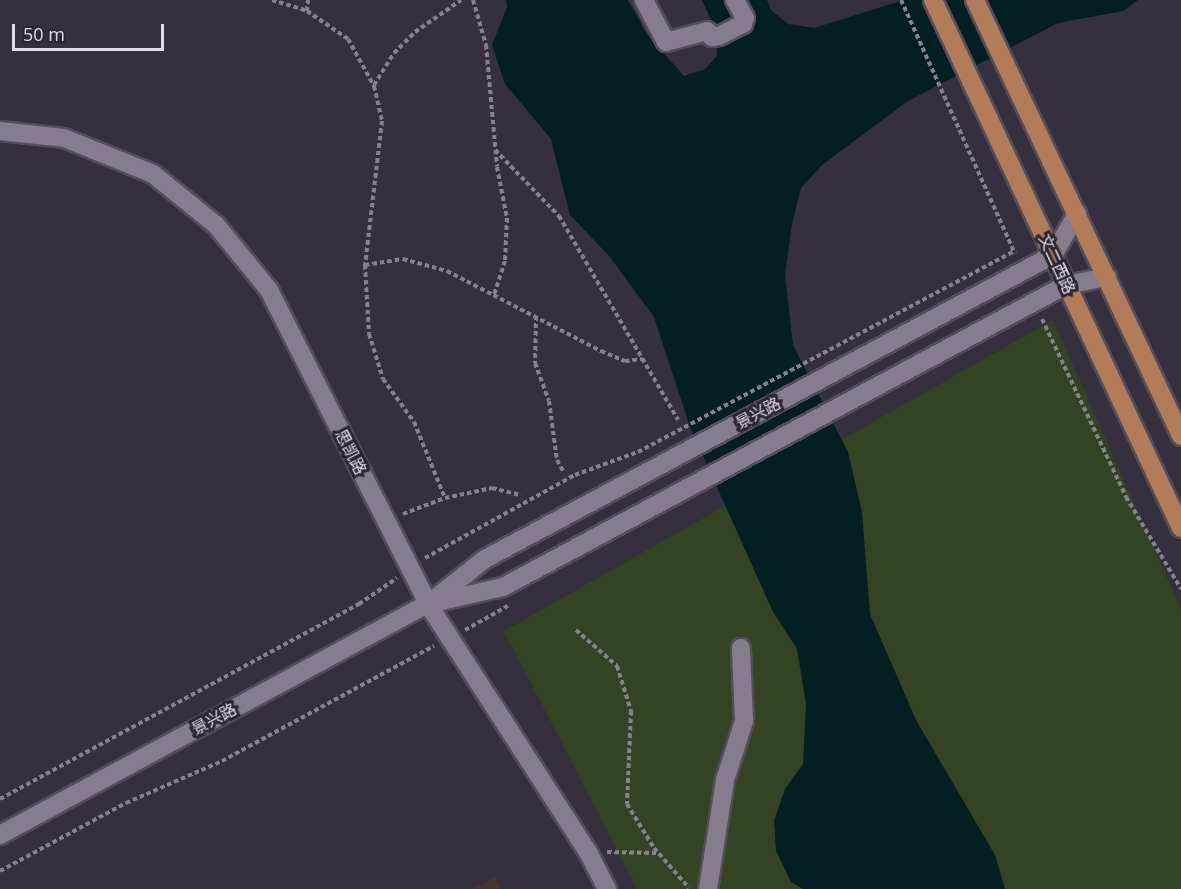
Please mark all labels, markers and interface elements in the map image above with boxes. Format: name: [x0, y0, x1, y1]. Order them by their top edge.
scale bar: [15, 12, 166, 50]
text: 50 m: [23, 22, 65, 46]
street label: 文二西路: [1035, 231, 1079, 297]
street label: 景兴路: [732, 393, 784, 433]
street label: 思凯路: [332, 426, 370, 478]
street label: 景兴路: [188, 699, 240, 739]

